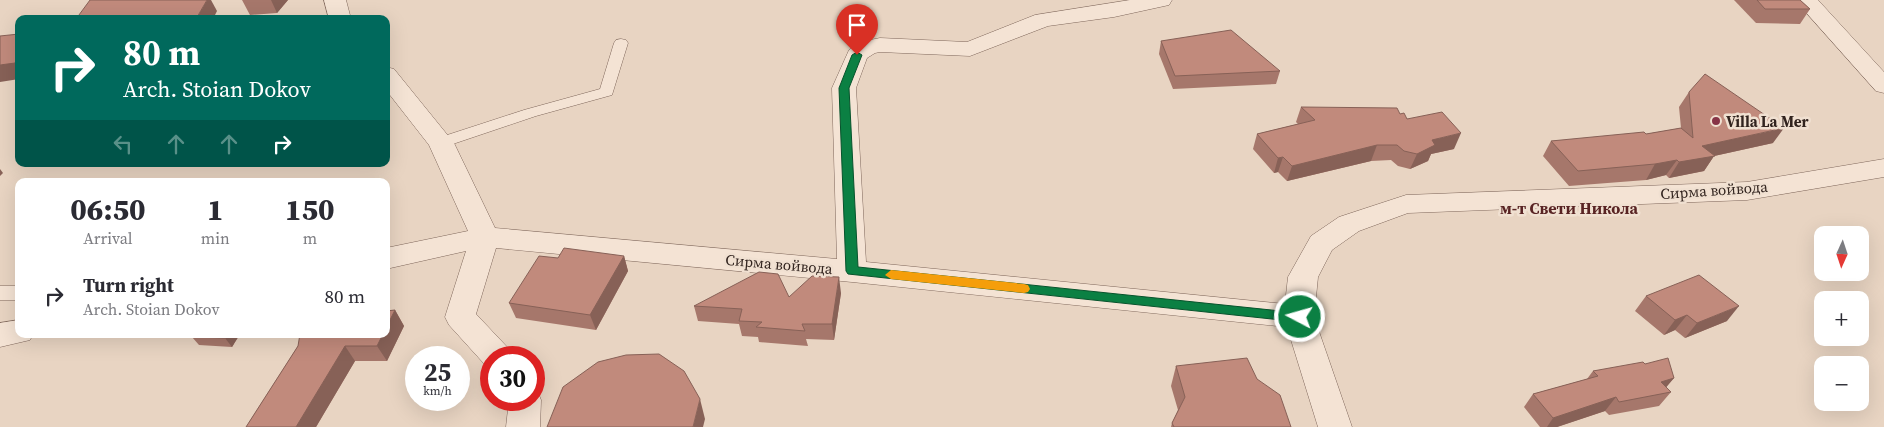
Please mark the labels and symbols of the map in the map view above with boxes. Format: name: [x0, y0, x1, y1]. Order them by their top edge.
pin: [836, 4, 878, 55]
place label: Villa La Mer: [1726, 111, 1809, 132]
marker: Villa La Mer: [1710, 115, 1722, 127]
street label: Сирма войвода: [1660, 176, 1769, 204]
district label: м-т Свети Никола: [1500, 197, 1639, 219]
north arrow: [1814, 226, 1869, 281]
street label: Сирма войвода: [725, 249, 834, 279]
position arrow: [1273, 290, 1325, 342]
speed limit sign: 30: [480, 346, 545, 411]

